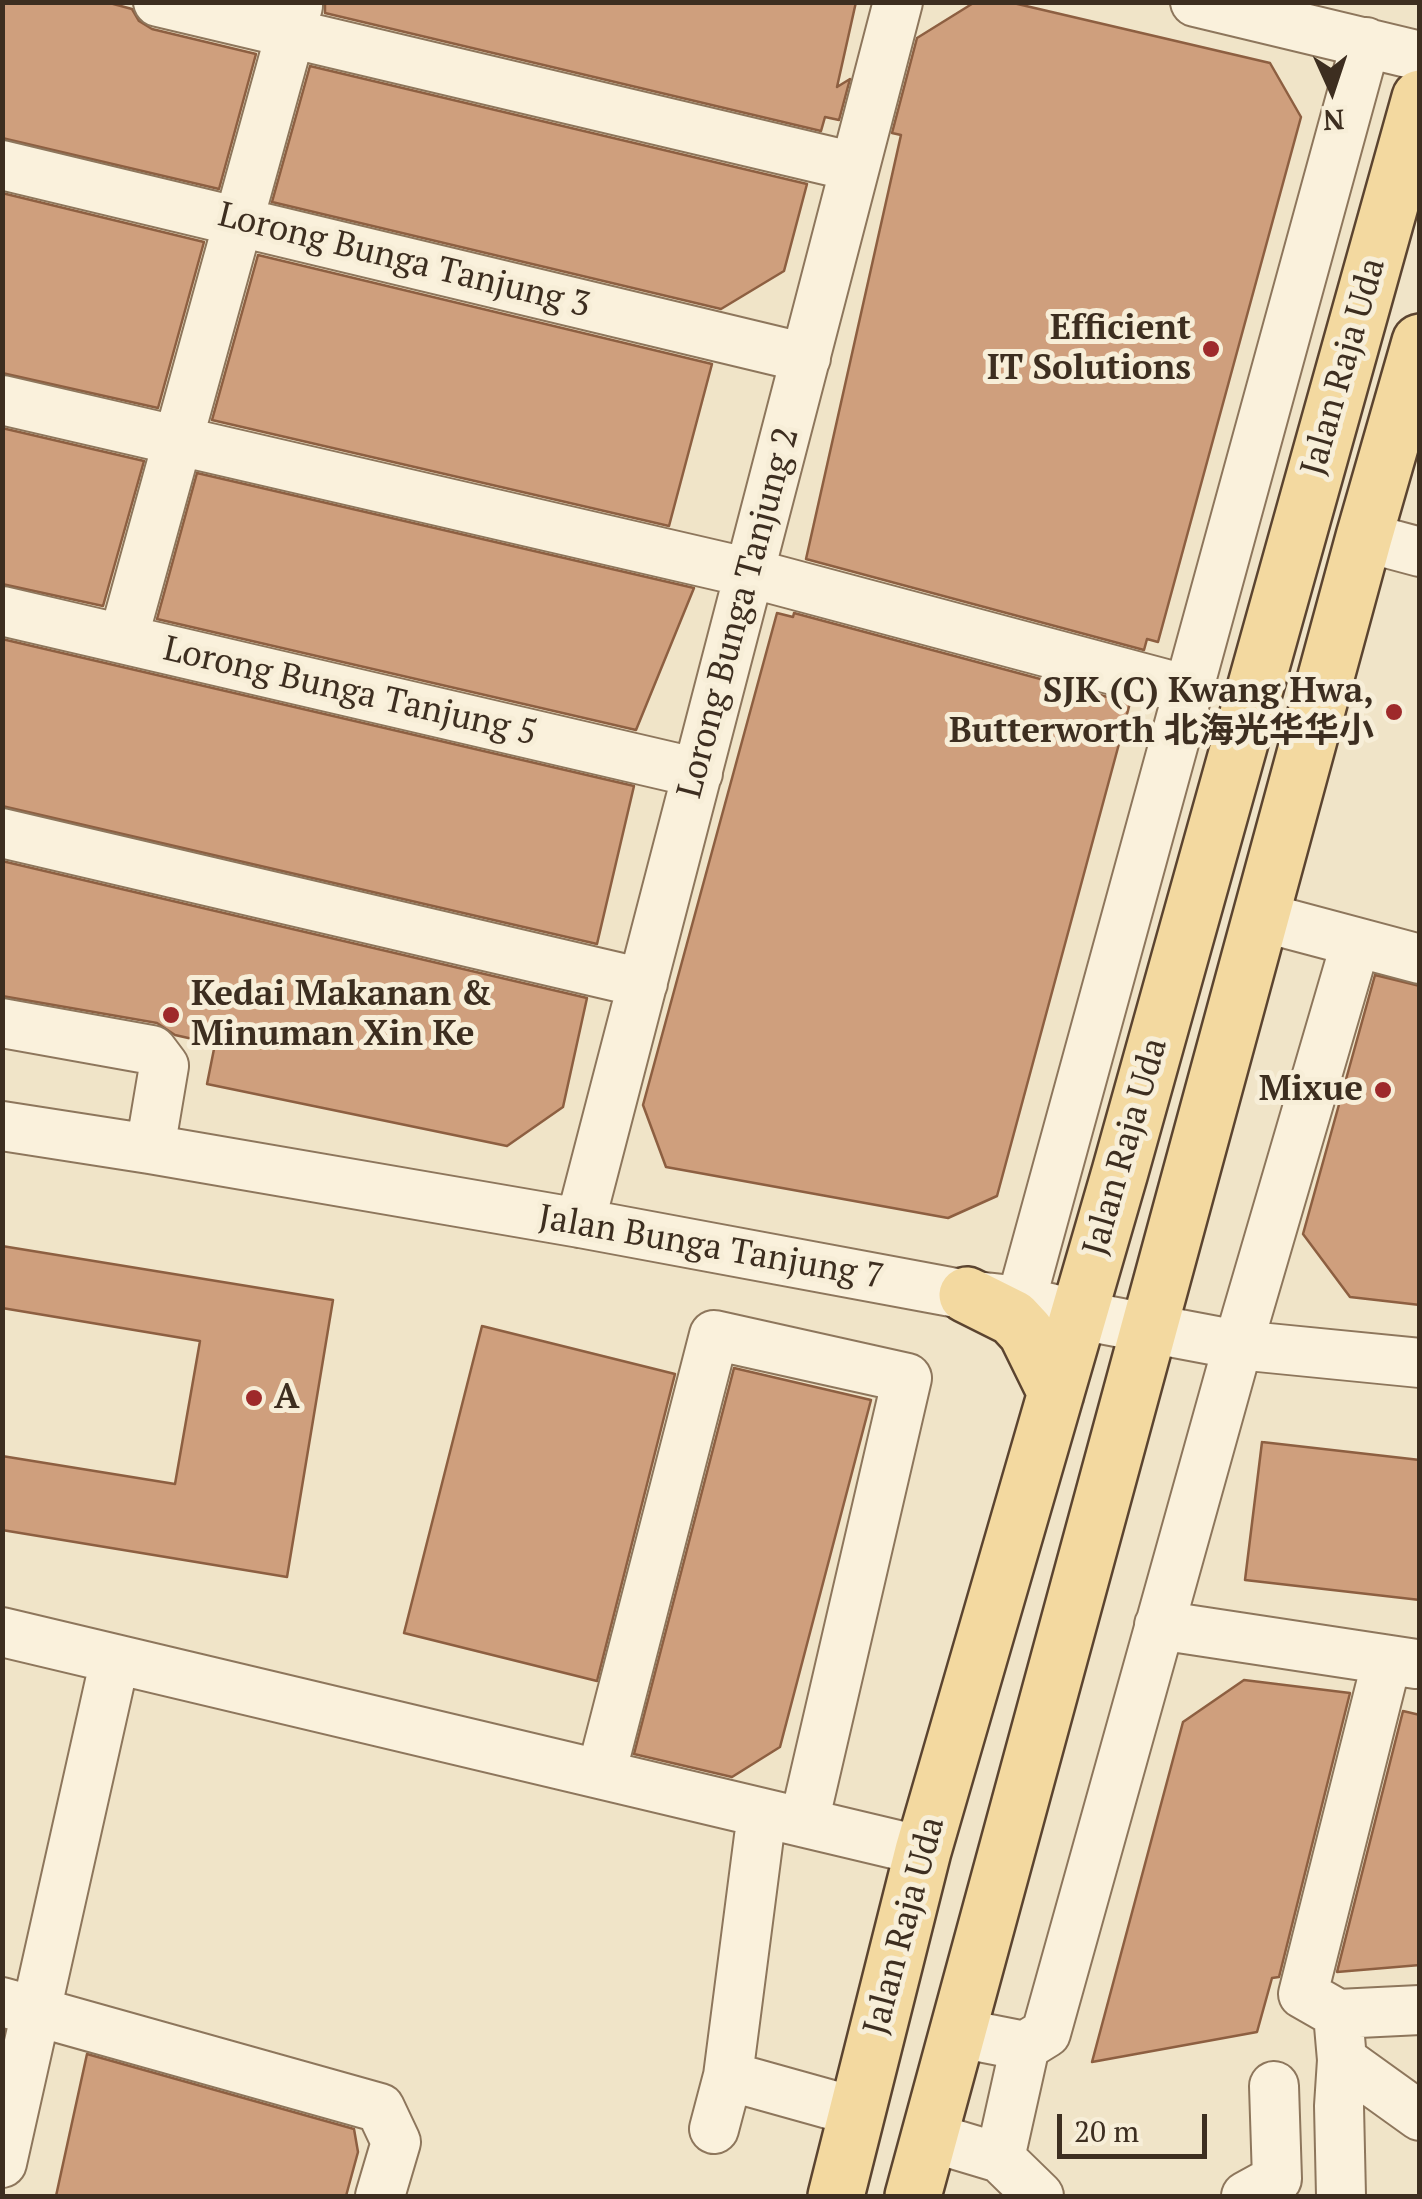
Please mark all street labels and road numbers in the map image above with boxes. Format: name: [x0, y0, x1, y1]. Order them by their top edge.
street label: Lorong Bunga Tanjung 3: [214, 194, 594, 328]
street label: Jalan Raja Uda: [1293, 254, 1395, 480]
street label: Lorong Bunga Tanjung 2: [669, 423, 809, 803]
street label: Lorong Bunga Tanjung 5: [159, 629, 541, 755]
street label: Jalan Raja Uda: [1075, 1034, 1177, 1260]
street label: Jalan Bunga Tanjung 7: [535, 1197, 887, 1299]
street label: Jalan Raja Uda: [856, 1812, 954, 2040]

